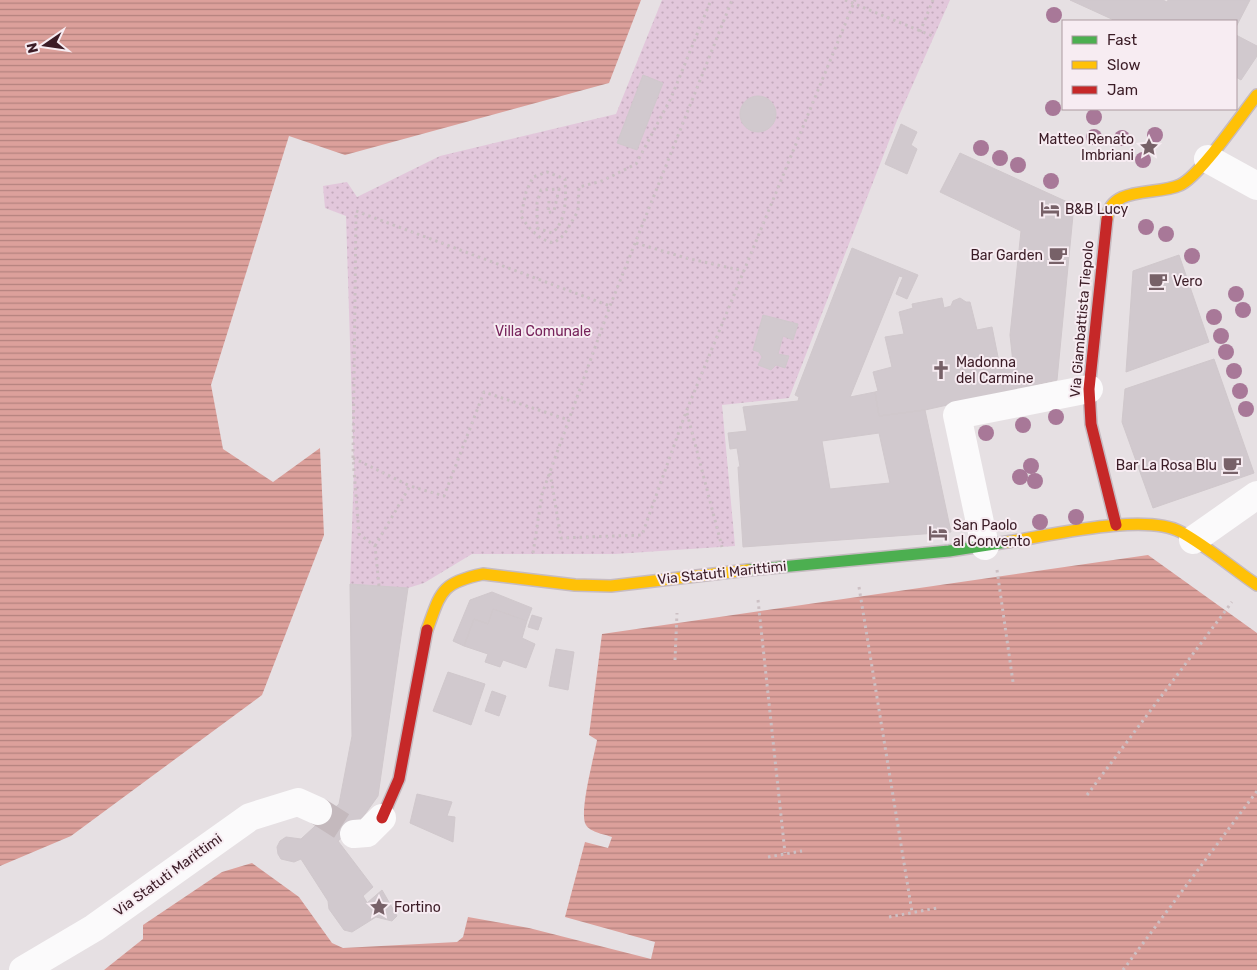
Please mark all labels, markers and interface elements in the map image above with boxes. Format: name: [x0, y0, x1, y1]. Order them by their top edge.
north arrow: [20, 20, 70, 70]
legend: [1062, 20, 1237, 110]
text: Fast: [1107, 31, 1137, 49]
text: N: [23, 41, 42, 55]
text: Slow: [1107, 56, 1140, 74]
text: Jam: [1107, 81, 1138, 99]
place label: Matteo Renato Imbriani: [1038, 131, 1134, 164]
place icon: Matteo Renato Imbriani: [1138, 136, 1160, 158]
hotel icon: B&B Lucy: [1039, 198, 1061, 220]
place label: B&B Lucy: [1065, 201, 1128, 218]
street label: Via Giambattista Tiepolo: [1067, 240, 1097, 398]
cafe icon: Bar Garden: [1047, 244, 1069, 266]
place label: Bar Garden: [970, 247, 1043, 264]
cafe icon: Vero: [1147, 270, 1169, 292]
place label: Vero: [1173, 273, 1203, 290]
park label: Villa Comunale: [495, 323, 591, 340]
place label: Madonna del Carmine: [956, 354, 1034, 387]
church icon: Madonna del Carmine: [930, 359, 952, 381]
cafe icon: Bar La Rosa Blu: [1221, 454, 1243, 476]
place label: Bar La Rosa Blu: [1116, 457, 1217, 474]
place label: San Paolo al Convento: [953, 517, 1030, 550]
hotel icon: San Paolo al Convento: [927, 522, 949, 544]
street label: Via Statuti Marittimi: [657, 558, 787, 588]
street label: Via Statuti Marittimi: [111, 830, 225, 920]
place icon: Fortino: [368, 896, 390, 918]
place label: Fortino: [394, 899, 441, 916]

